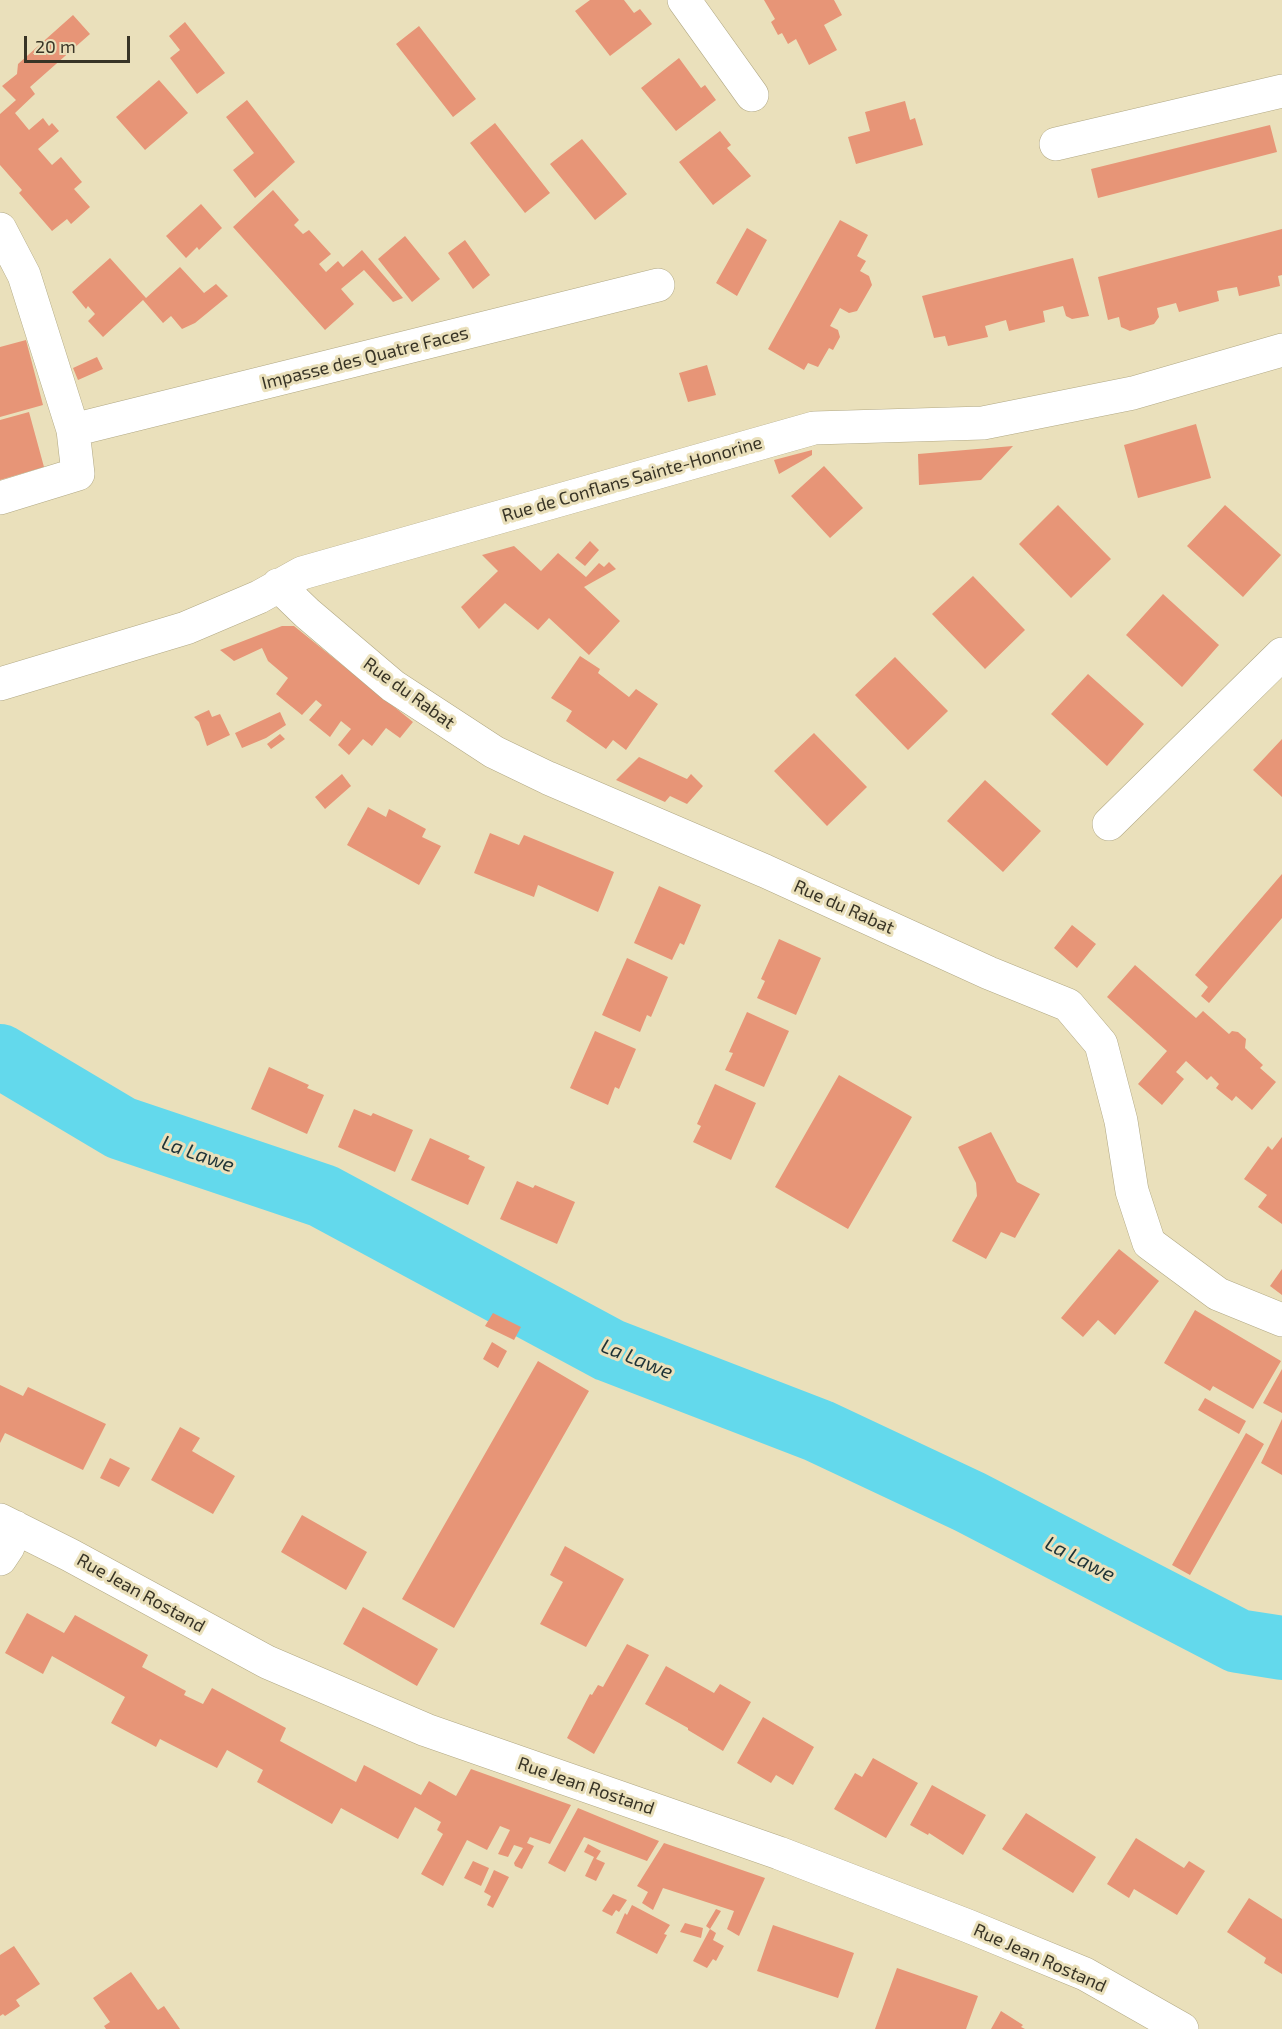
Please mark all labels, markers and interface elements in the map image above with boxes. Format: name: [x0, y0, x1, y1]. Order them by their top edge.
scale bar: [27, 24, 134, 62]
text: 20 m: [35, 35, 76, 57]
street label: Impasse des Quatre Faces: [259, 322, 471, 394]
street label: Rue de Conflans Sainte-Honorine: [499, 431, 765, 527]
street label: Rue du Rabat: [359, 653, 459, 733]
street label: Rue du Rabat: [790, 875, 898, 939]
water label: La Lawe: [158, 1130, 238, 1178]
water label: La Lawe: [598, 1334, 676, 1384]
water label: La Lawe: [1041, 1531, 1119, 1587]
street label: Rue Jean Rostand: [73, 1549, 209, 1637]
street label: Rue Jean Rostand: [515, 1752, 657, 1820]
street label: Rue Jean Rostand: [970, 1919, 1110, 1997]

